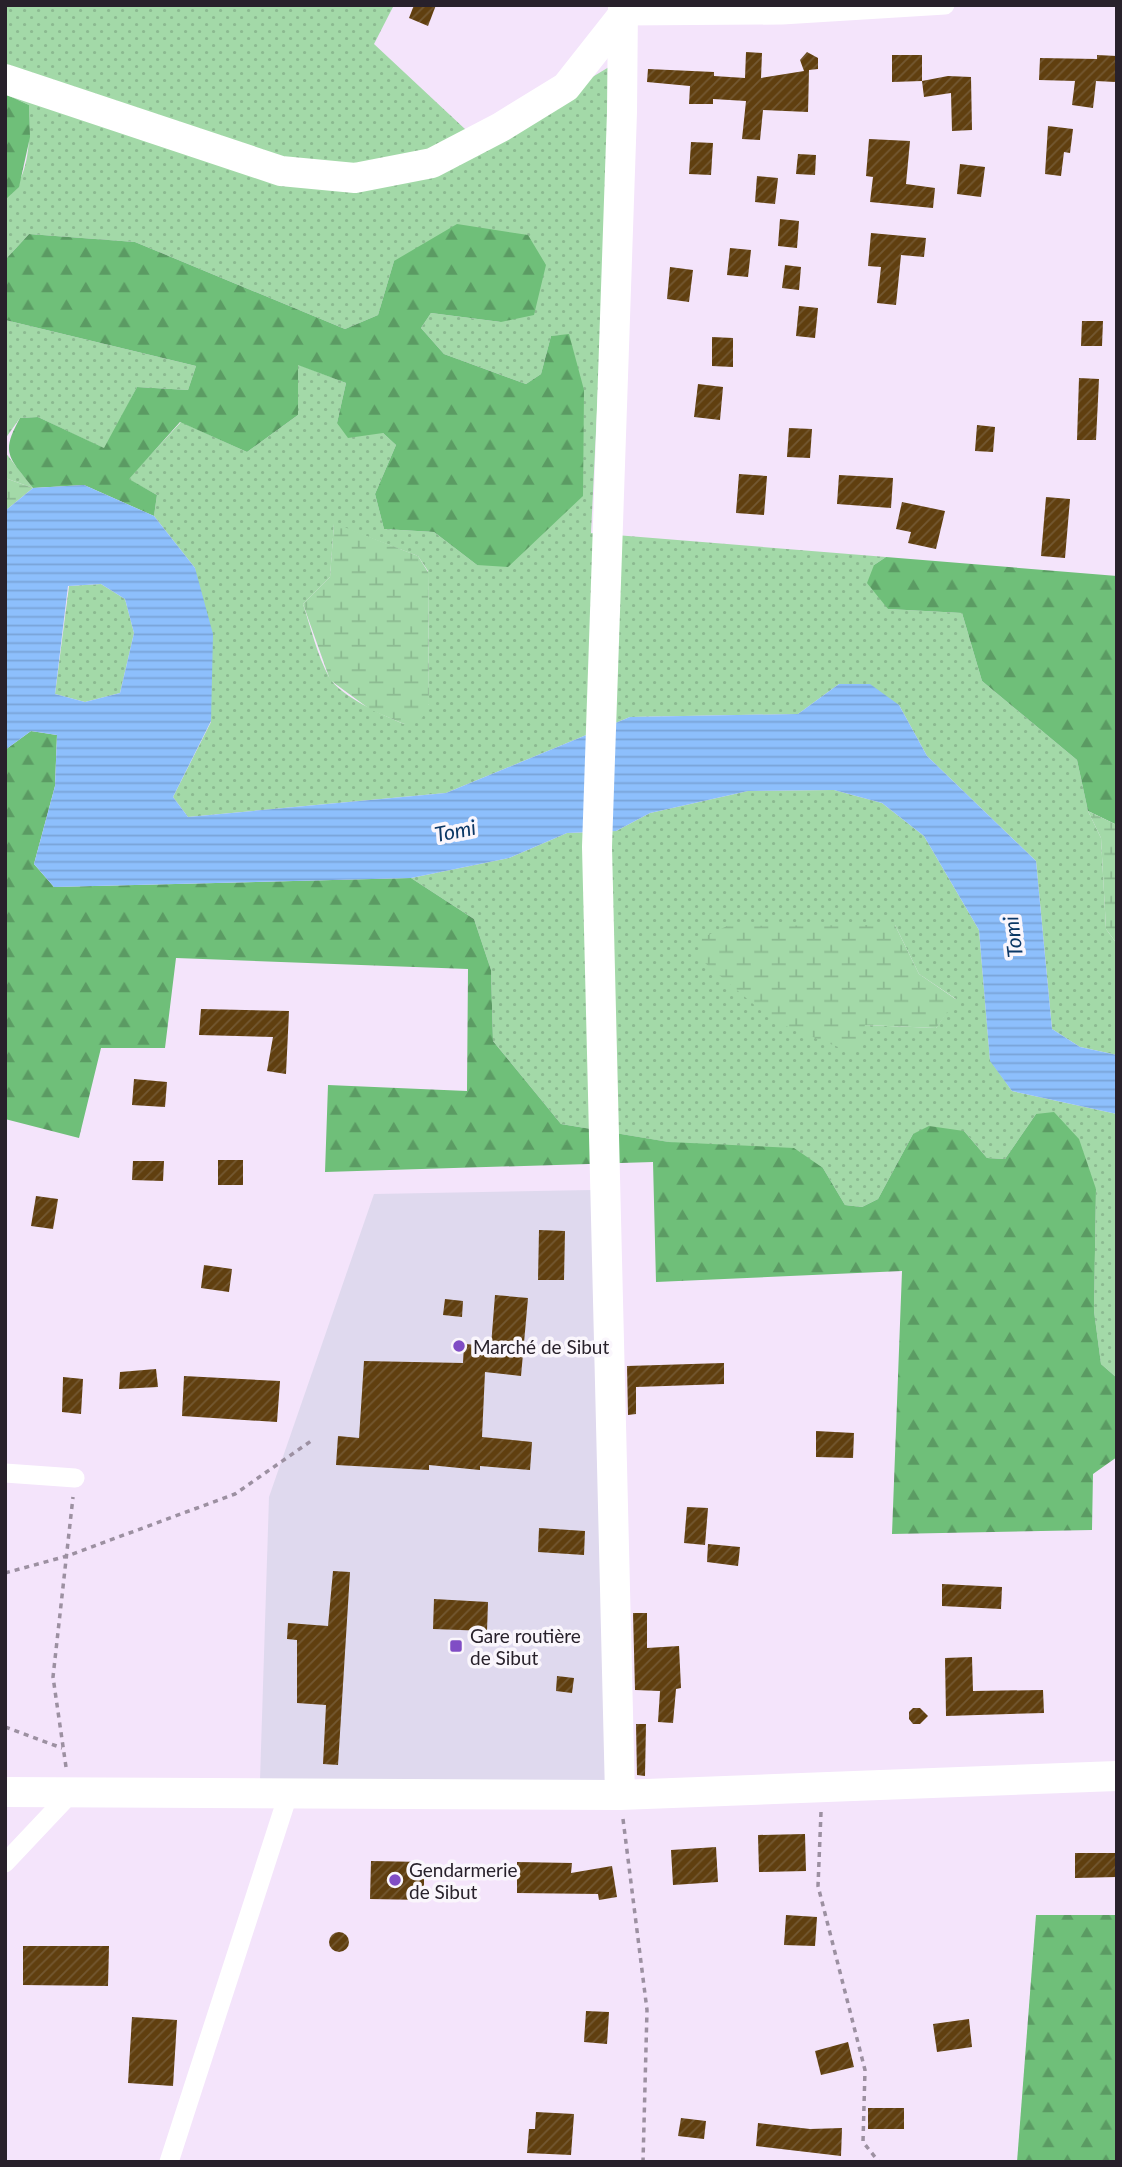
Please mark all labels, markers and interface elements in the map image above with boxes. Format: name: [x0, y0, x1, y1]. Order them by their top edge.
water label: Tomi: [432, 814, 478, 846]
water label: Tomi: [997, 915, 1027, 959]
place label: Marché de Sibut: [473, 1335, 609, 1358]
marker: Marché de Sibut: [451, 1338, 467, 1354]
place label: Gare routière de Sibut: [470, 1624, 581, 1669]
marker: Gare routière de Sibut: [448, 1638, 464, 1654]
place label: Gendarmerie de Sibut: [409, 1858, 518, 1903]
marker: Gendarmerie de Sibut: [387, 1872, 403, 1888]

